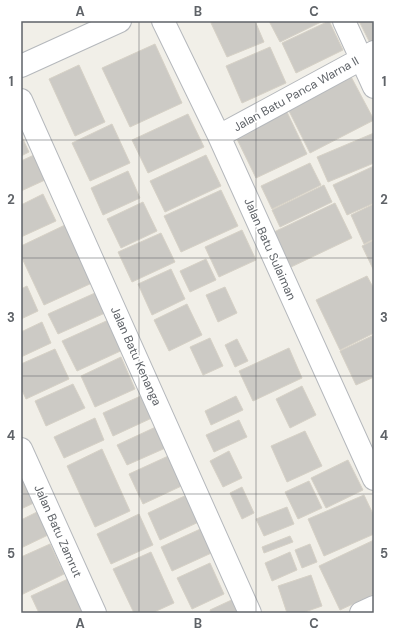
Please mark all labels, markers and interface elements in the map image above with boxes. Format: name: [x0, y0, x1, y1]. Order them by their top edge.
text: A: [75, 3, 85, 20]
text: B: [194, 3, 202, 20]
text: C: [309, 3, 319, 20]
street label: Jalan Batu Panca Warna II: [230, 53, 362, 135]
text: 1: [9, 73, 13, 90]
text: 1: [382, 73, 386, 90]
text: 2: [7, 191, 15, 208]
text: 2: [380, 191, 388, 208]
street label: Jalan Batu Sulaiman: [240, 195, 300, 303]
street label: Jalan Batu Kenanga: [107, 304, 165, 408]
text: 3: [7, 309, 15, 326]
text: 3: [380, 309, 388, 326]
text: 4: [7, 427, 15, 444]
text: 4: [380, 427, 388, 444]
street label: Jalan Batu Zamrut: [30, 482, 86, 580]
text: 5: [7, 545, 15, 562]
text: 5: [380, 545, 388, 562]
text: A: [75, 615, 85, 632]
text: B: [194, 615, 202, 632]
text: C: [309, 615, 319, 632]

